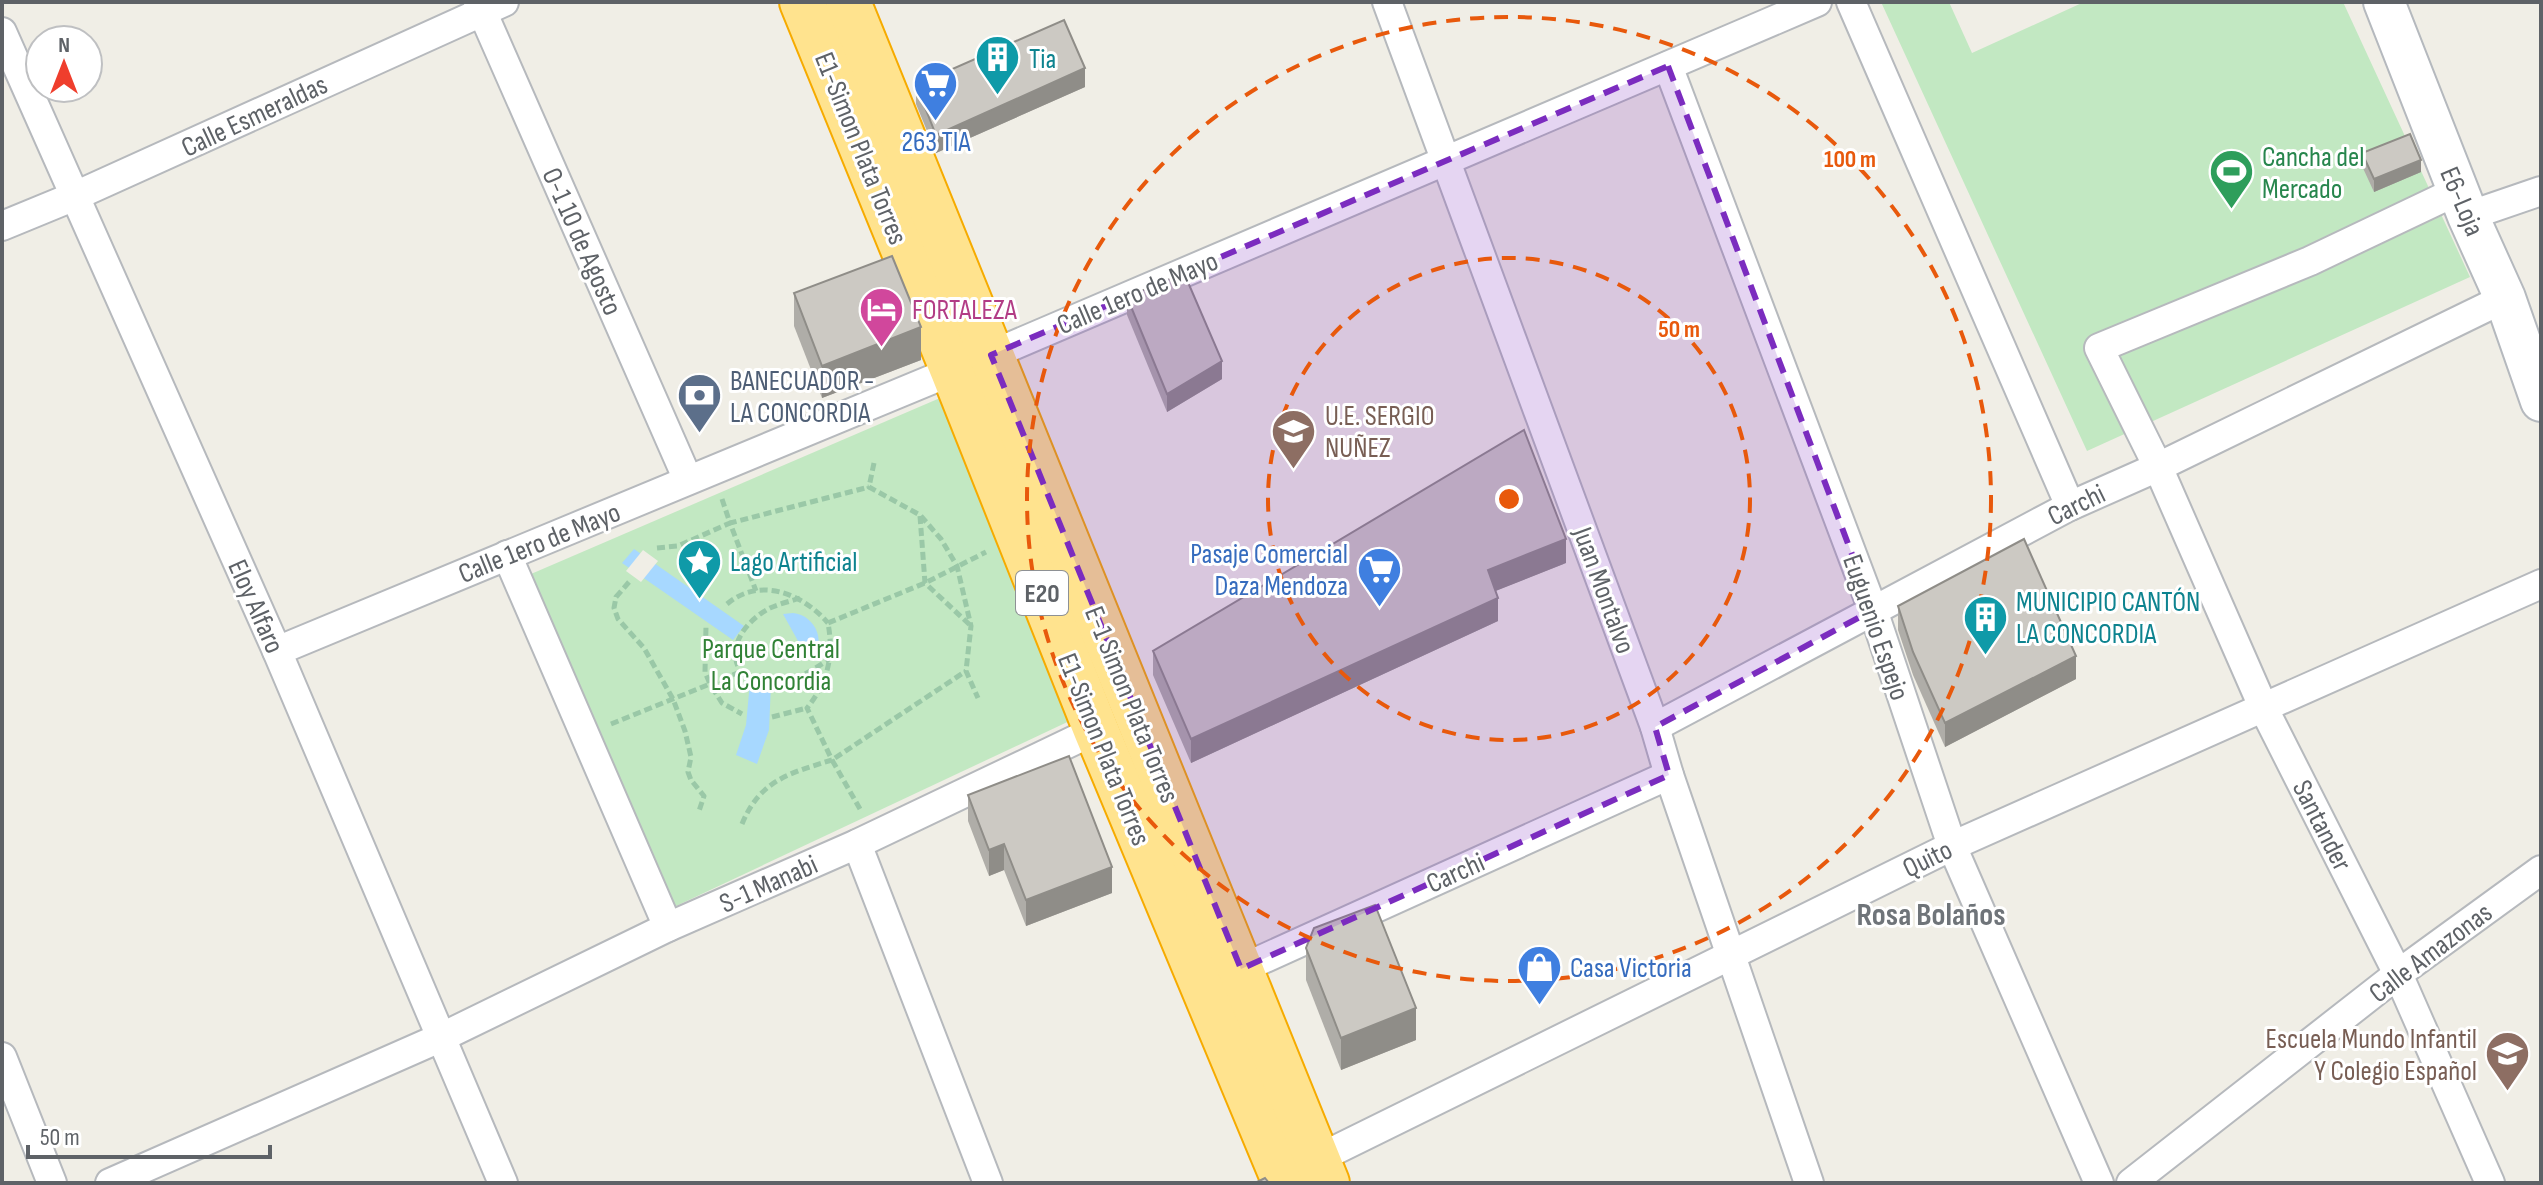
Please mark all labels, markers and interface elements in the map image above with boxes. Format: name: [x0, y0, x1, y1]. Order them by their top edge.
north arrow: [24, 24, 104, 104]
text: N: [58, 32, 70, 59]
building icon: Tia: [974, 34, 1022, 97]
place label: Tia: [1029, 43, 1056, 76]
street label: E1-Simon Plata Torres: [807, 48, 914, 249]
supermarket icon: 263 TIA: [912, 60, 960, 123]
street label: Calle Esmeraldas: [177, 68, 333, 164]
place label: 263 TIA: [902, 126, 972, 159]
place label: Cancha del Mercado: [2262, 141, 2364, 206]
text: 100 m: [1824, 145, 1876, 174]
sports icon: Cancha del Mercado: [2207, 148, 2255, 211]
street label: E6-Loja: [2432, 162, 2491, 241]
street label: O-1 10 de Agosto: [535, 163, 629, 320]
street label: Calle 1ero de Mayo: [1052, 245, 1223, 342]
hotel icon: FORTALEZA: [857, 285, 905, 348]
place label: FORTALEZA: [912, 294, 1018, 327]
text: 50 m: [1658, 315, 1700, 344]
place label: BANECUADOR - LA CONCORDIA: [730, 365, 874, 430]
bank icon: BANECUADOR - LA CONCORDIA: [675, 372, 723, 435]
place label: U.E. SERGIO NUÑEZ: [1325, 400, 1434, 465]
school or university icon: U.E. SERGIO NUÑEZ: [1270, 407, 1318, 470]
street label: Carchi: [2043, 477, 2111, 533]
centre of rings: [1495, 485, 1523, 513]
street label: Calle 1ero de Mayo: [454, 496, 625, 591]
street label: Juan Montalvo: [1565, 522, 1642, 658]
place icon: Lago Artificial: [675, 537, 723, 600]
place label: Pasaje Comercial Daza Mendoza: [1190, 538, 1348, 603]
supermarket icon: Pasaje Comercial Daza Mendoza: [1355, 545, 1403, 608]
place label: Lago Artificial: [730, 546, 858, 579]
street label: Euguenio Espejo: [1835, 550, 1916, 705]
street label: Eloy Alfaro: [220, 555, 291, 658]
road number: E20: [1016, 571, 1068, 615]
place label: MUNICIPIO CANTÓN LA CONCORDIA: [2016, 586, 2200, 651]
building icon: MUNICIPIO CANTÓN LA CONCORDIA: [1961, 593, 2009, 656]
street label: E-1 Simon Plata Torres: [1077, 602, 1186, 808]
park label: Parque Central La Concordia: [702, 633, 840, 698]
street label: E1-Simon Plata Torres: [1050, 649, 1157, 850]
street label: Santander: [2285, 775, 2358, 876]
street label: Quito: [1898, 833, 1958, 885]
street label: Carchi: [1422, 846, 1490, 901]
street label: S-1 Manabi: [714, 848, 823, 921]
district label: Rosa Bolaños: [1857, 896, 2005, 935]
street label: Calle Amazonas: [2363, 896, 2499, 1010]
shop icon: Casa Victoria: [1515, 943, 1563, 1006]
place label: Casa Victoria: [1570, 952, 1692, 985]
place label: Escuela Mundo Infantil Y Colegio Español: [2265, 1023, 2477, 1088]
school or university icon: Escuela Mundo Infantil Y Colegio Español: [2484, 1030, 2532, 1093]
scale bar: [28, 1109, 270, 1159]
text: 50 m: [40, 1123, 80, 1152]

